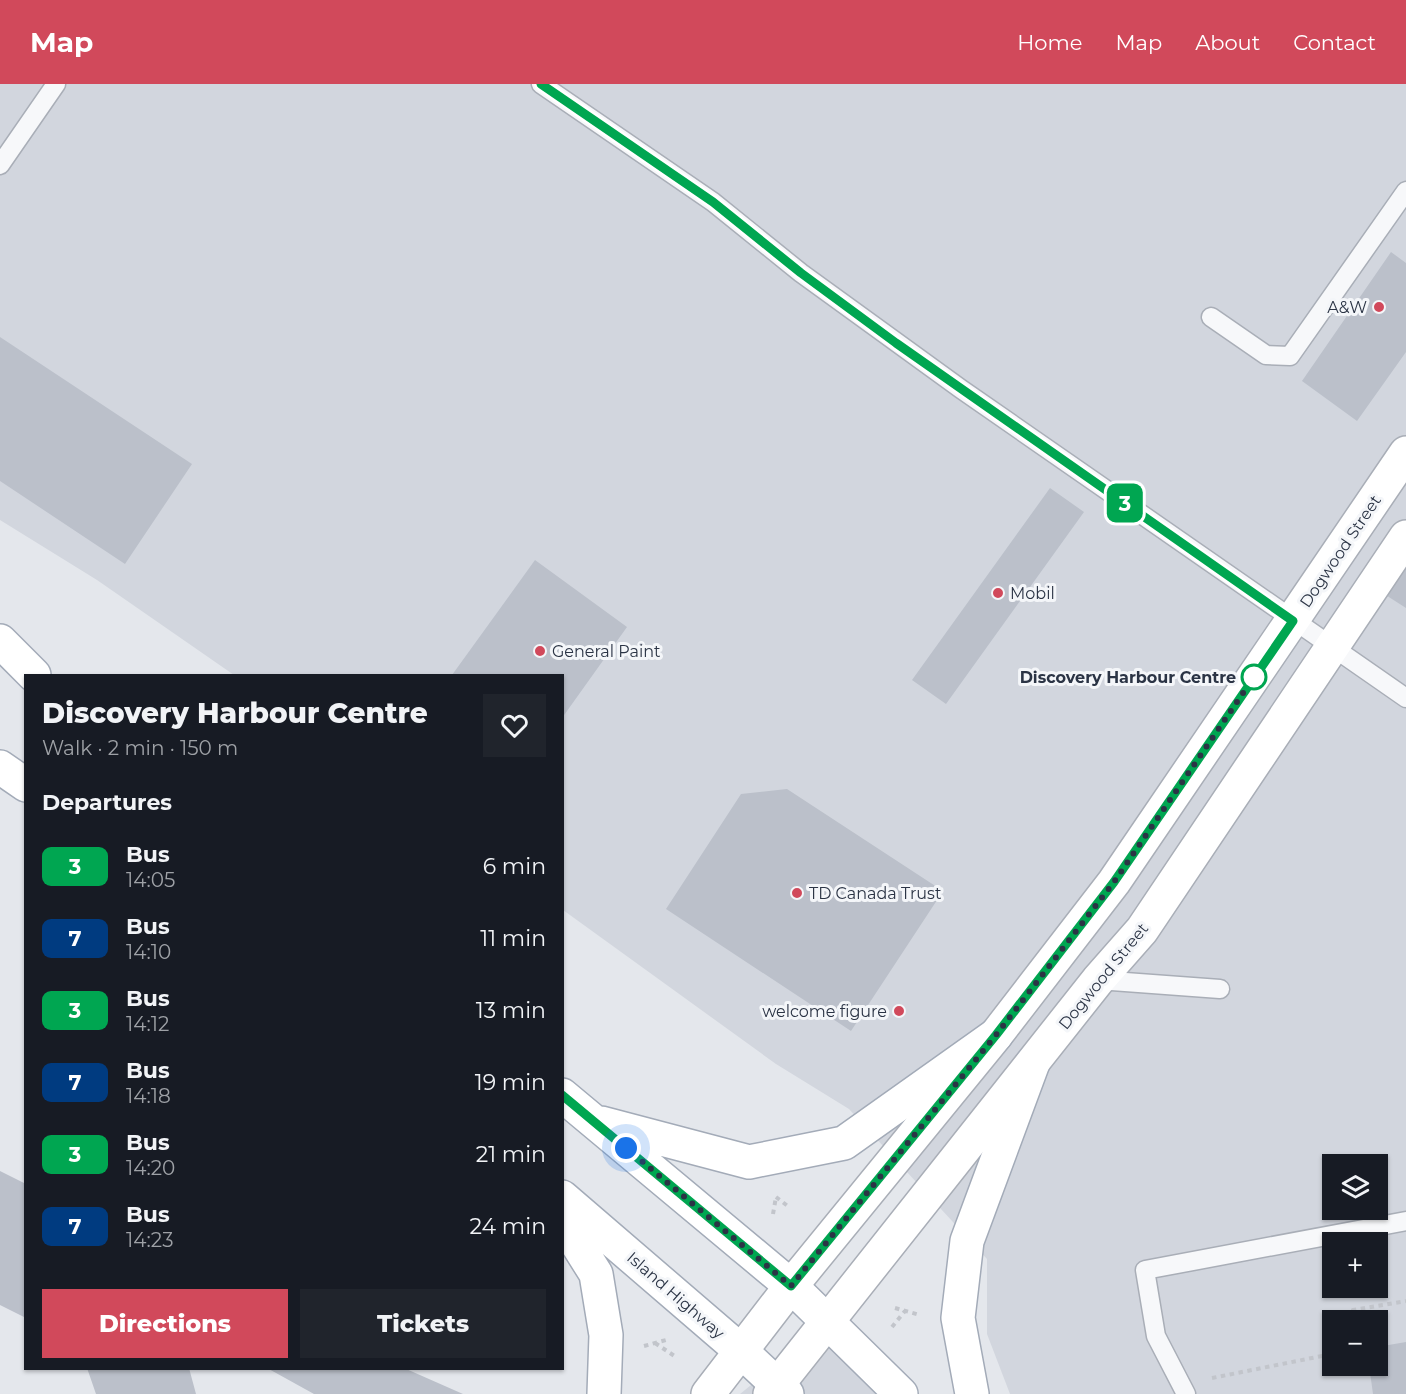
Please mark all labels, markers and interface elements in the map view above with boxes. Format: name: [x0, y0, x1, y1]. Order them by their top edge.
text: Map: [30, 25, 93, 59]
text: Home: [1017, 30, 1082, 55]
text: Map: [1115, 30, 1162, 55]
text: About: [1195, 30, 1260, 55]
text: Contact: [1293, 30, 1376, 55]
place label: A&W: [1327, 298, 1367, 317]
marker: A&W: [1372, 300, 1386, 314]
line badge: 3: [1106, 484, 1144, 522]
text: 3: [1119, 491, 1131, 516]
street label: Dogwood Street: [1296, 491, 1385, 611]
place label: Mobil: [1010, 584, 1055, 603]
marker: Mobil: [991, 586, 1005, 600]
place label: General Paint: [552, 642, 661, 661]
marker: General Paint: [533, 644, 547, 658]
marker: Discovery Harbour Centre: [1241, 664, 1267, 690]
place label: Discovery Harbour Centre: [1020, 668, 1236, 687]
button: heart: [483, 694, 546, 757]
text: Discovery Harbour Centre: [42, 696, 428, 730]
text: Walk · 2 min · 150 m: [42, 736, 238, 760]
text: Departures: [42, 789, 172, 816]
text: Bus: [126, 841, 170, 868]
text: 6 min: [483, 853, 546, 880]
text: 3: [69, 854, 81, 879]
text: 14:05: [126, 868, 175, 892]
place label: TD Canada Trust: [809, 884, 942, 903]
marker: TD Canada Trust: [790, 886, 804, 900]
text: Bus: [126, 913, 170, 940]
street label: Dogwood Street: [1055, 919, 1152, 1033]
text: 11 min: [480, 925, 546, 952]
text: 7: [68, 926, 82, 951]
text: 14:10: [126, 940, 171, 964]
text: Bus: [126, 985, 170, 1012]
text: 13 min: [476, 997, 546, 1024]
text: 3: [69, 998, 81, 1023]
place label: welcome figure: [762, 1002, 887, 1021]
marker: welcome figure: [892, 1004, 906, 1018]
text: 14:12: [126, 1012, 169, 1036]
text: Bus: [126, 1057, 170, 1084]
text: 19 min: [475, 1069, 546, 1096]
text: 7: [68, 1070, 82, 1095]
text: 14:18: [126, 1084, 171, 1108]
text: Bus: [126, 1129, 170, 1156]
your location: [611, 1133, 641, 1163]
text: 21 min: [476, 1141, 546, 1168]
text: 3: [69, 1142, 81, 1167]
map controls: [1322, 1154, 1388, 1376]
button: layers: [1322, 1154, 1388, 1220]
text: 14:20: [126, 1156, 175, 1180]
text: Bus: [126, 1201, 170, 1228]
text: 24 min: [470, 1213, 546, 1240]
text: 7: [68, 1214, 82, 1239]
text: 14:23: [126, 1228, 173, 1252]
button: +: [1322, 1232, 1388, 1298]
street label: Island Highway: [623, 1248, 728, 1343]
button: Directions: [42, 1289, 288, 1358]
button: Tickets: [300, 1289, 546, 1358]
button: −: [1322, 1310, 1388, 1376]

